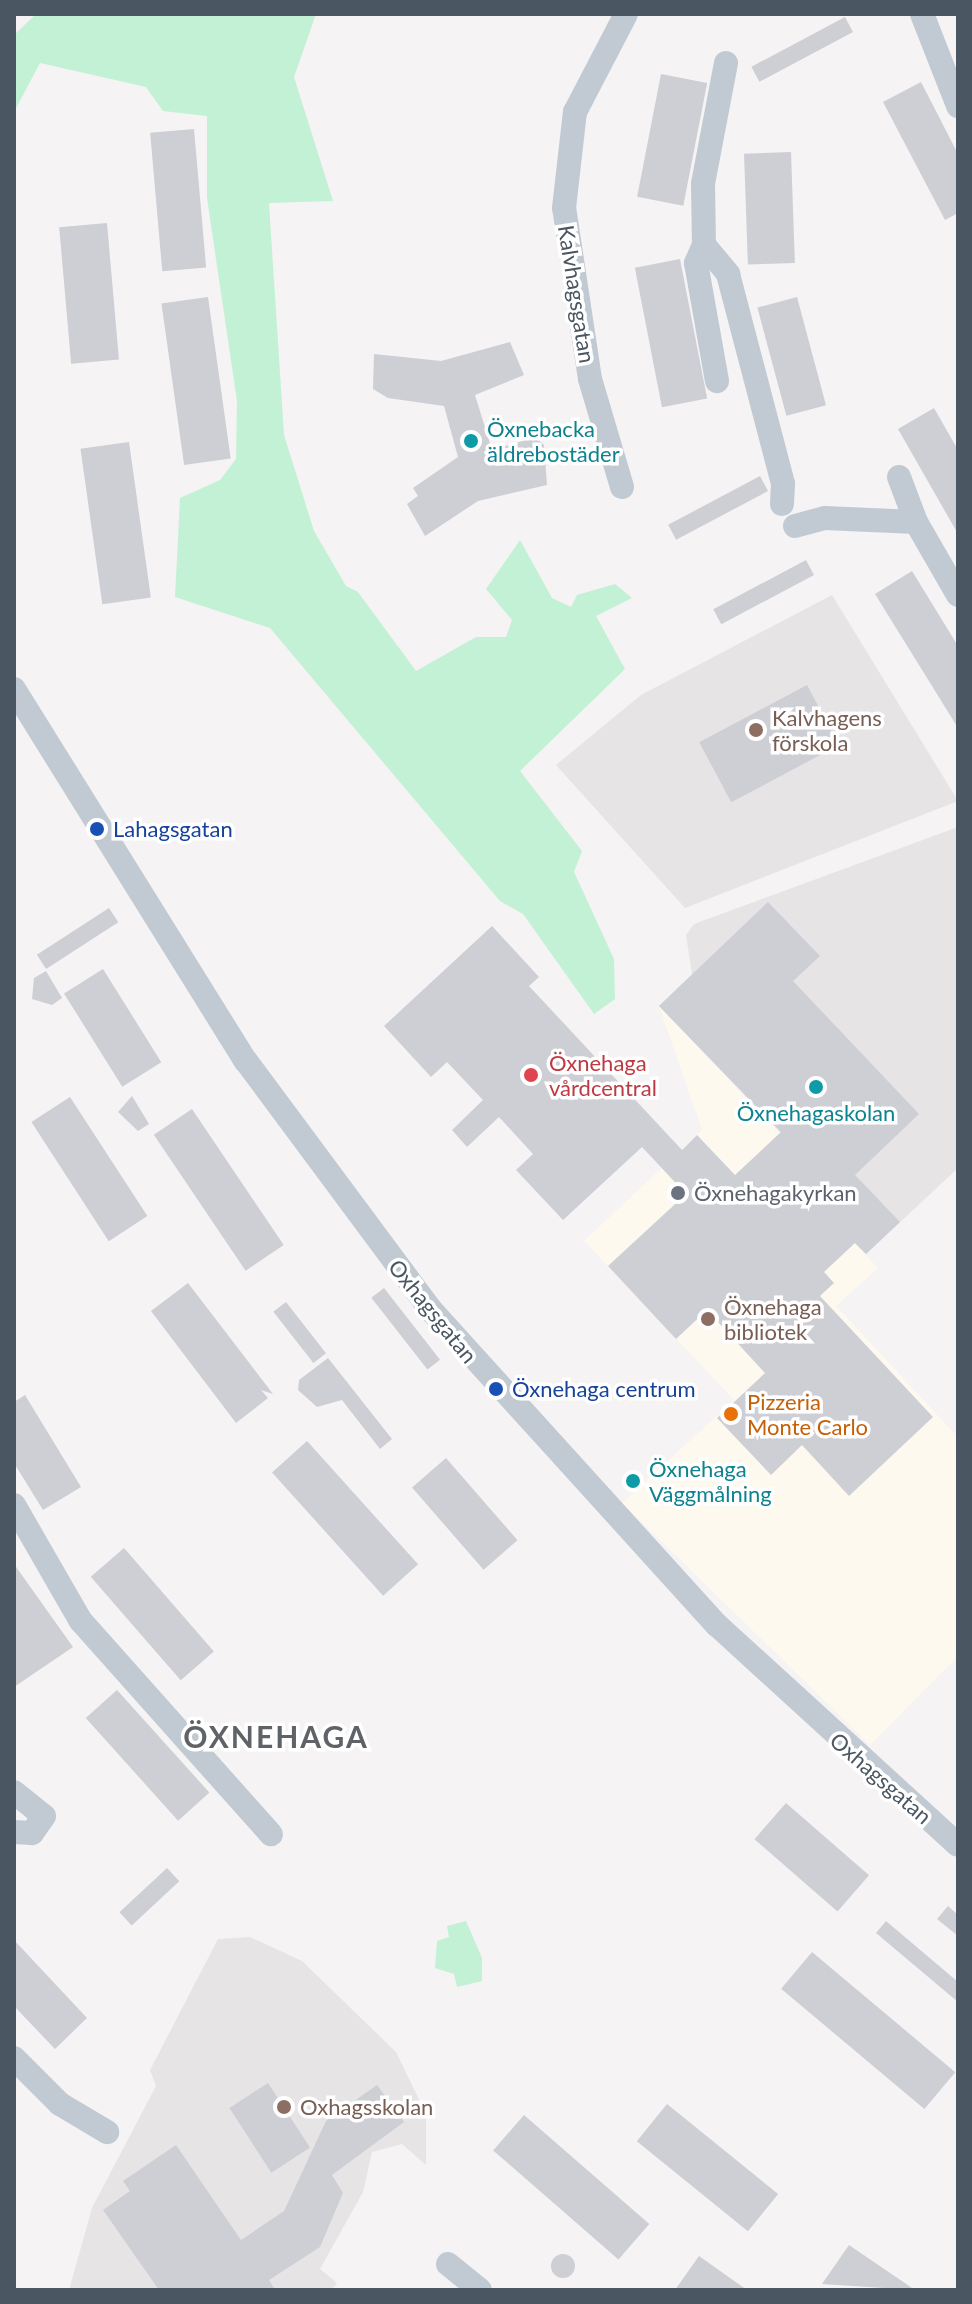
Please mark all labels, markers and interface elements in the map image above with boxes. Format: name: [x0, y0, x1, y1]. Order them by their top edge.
street label: Kalvhagsgatan: [553, 223, 601, 365]
place label: Öxnebacka äldrebostäder: [487, 415, 620, 466]
marker: Öxnebacka äldrebostäder: [462, 432, 480, 450]
place label: Kalvhagens förskola: [772, 704, 882, 756]
marker: Kalvhagens förskola: [747, 721, 765, 739]
place label: Lahagsgatan: [113, 816, 233, 842]
marker: Lahagsgatan: [88, 820, 106, 838]
place label: Öxnehaga vårdcentral: [549, 1049, 657, 1100]
marker: Öxnehaga vårdcentral: [520, 1064, 542, 1086]
marker: Öxnehagaskolan: [807, 1078, 825, 1096]
place label: Öxnehagaskolan: [737, 1100, 895, 1126]
place label: Öxnehagakyrkan: [694, 1180, 857, 1206]
marker: Öxnehagakyrkan: [669, 1184, 687, 1202]
street label: Oxhagsgatan: [383, 1254, 483, 1368]
place label: Öxnehaga bibliotek: [724, 1293, 822, 1344]
marker: Öxnehaga bibliotek: [699, 1310, 717, 1328]
place label: Öxnehaga centrum: [512, 1376, 696, 1402]
marker: Öxnehaga centrum: [487, 1380, 505, 1398]
place label: Pizzeria Monte Carlo: [747, 1388, 868, 1440]
marker: Pizzeria Monte Carlo: [722, 1405, 740, 1423]
place label: Öxnehaga Väggmålning: [649, 1455, 772, 1506]
marker: Öxnehaga Väggmålning: [624, 1472, 642, 1490]
district label: ÖXNEHAGA: [183, 1718, 369, 1754]
street label: Oxhagsgatan: [825, 1727, 937, 1829]
place label: Oxhagsskolan: [300, 2094, 433, 2120]
marker: Oxhagsskolan: [275, 2098, 293, 2116]

